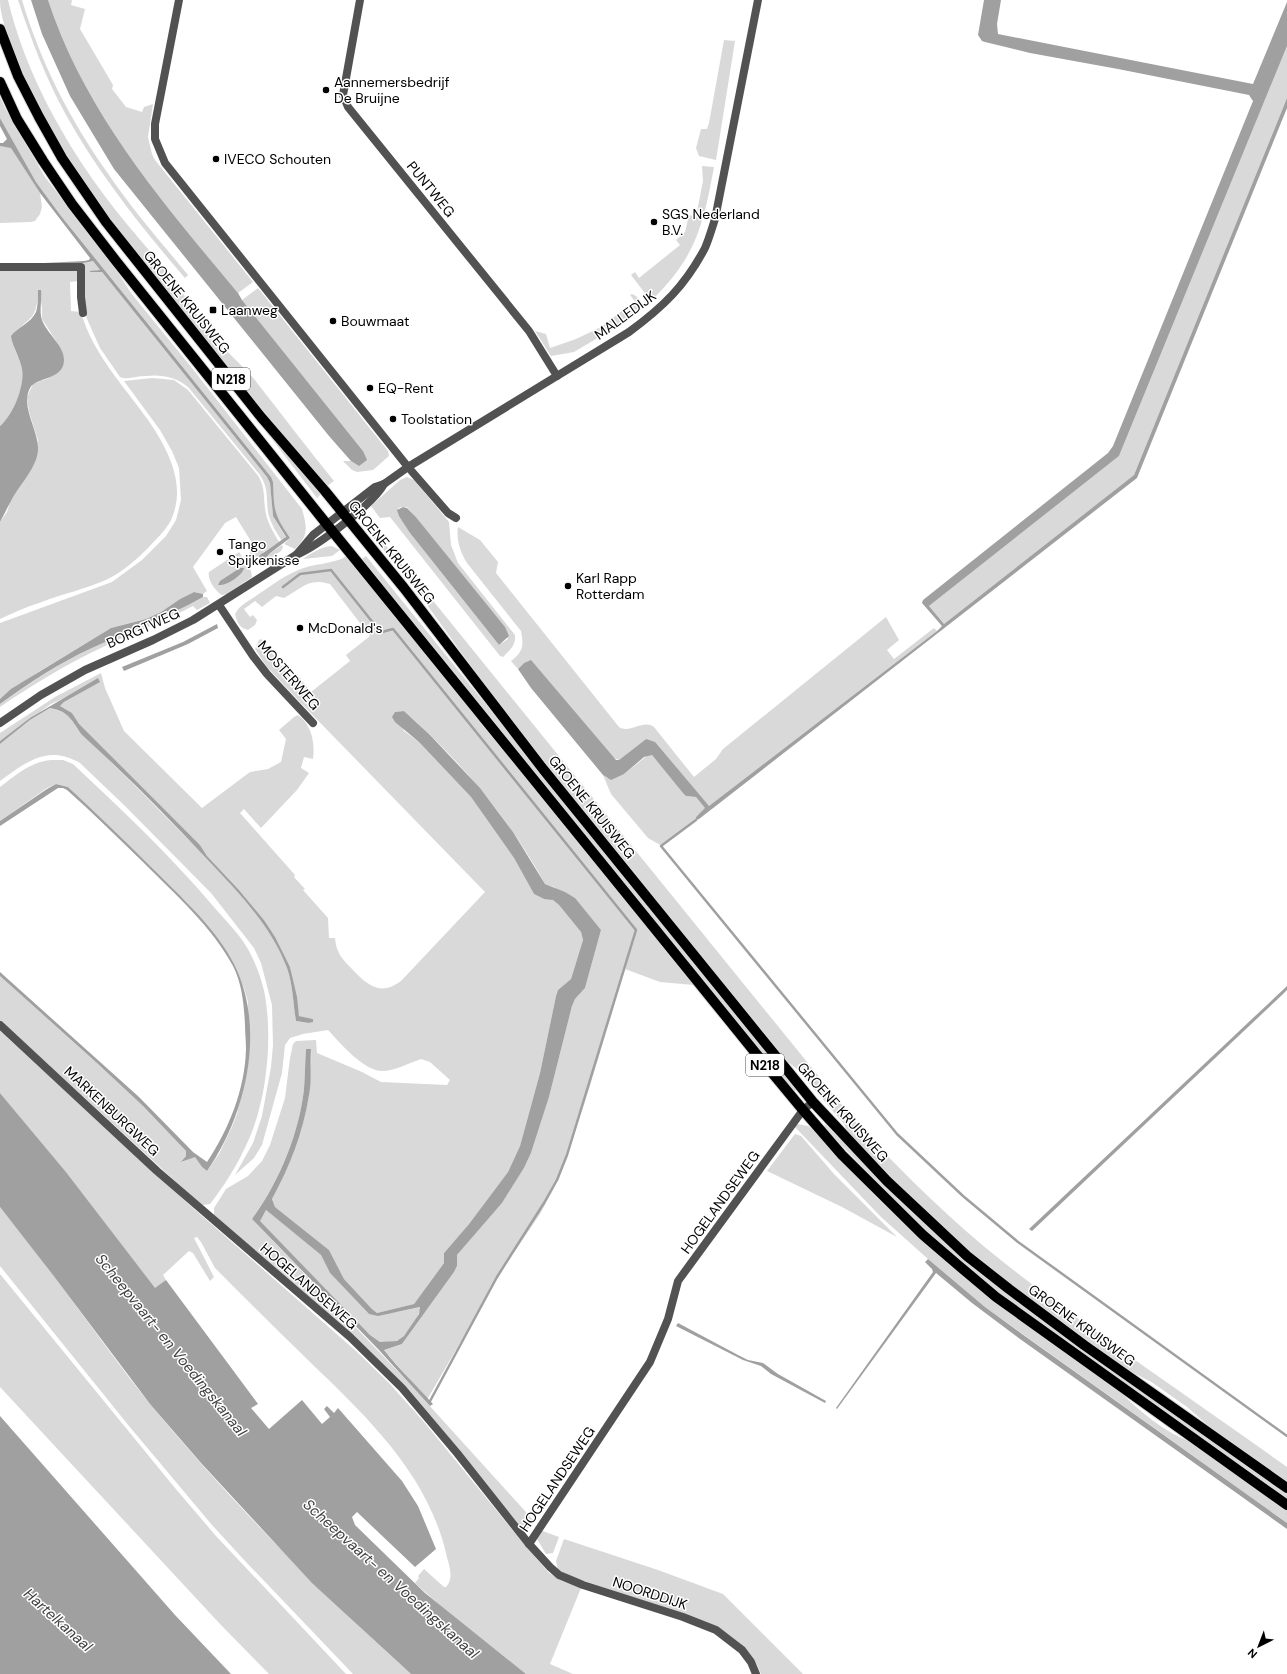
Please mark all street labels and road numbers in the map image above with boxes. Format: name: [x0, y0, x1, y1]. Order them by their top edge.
street label: PUNTWEG: [403, 157, 459, 221]
street label: GROENE KRUISWEG: [140, 247, 234, 357]
street label: MALLEDIJK: [591, 287, 659, 343]
road number: N218: [212, 368, 250, 390]
street label: GROENE KRUISWEG: [345, 497, 439, 607]
street label: BORGTWEG: [104, 604, 182, 652]
street label: MOSTERWEG: [254, 636, 324, 714]
street label: GROENE KRUISWEG: [545, 752, 639, 862]
road number: N218: [746, 1054, 784, 1076]
street label: GROENE KRUISWEG: [794, 1058, 892, 1166]
street label: MARKENBURGWEG: [61, 1062, 163, 1160]
street label: HOGELANDSEWEG: [677, 1147, 763, 1257]
street label: HOGELANDSEWEG: [257, 1239, 361, 1333]
street label: GROENE KRUISWEG: [1025, 1280, 1139, 1370]
street label: HOGELANDSEWEG: [515, 1423, 599, 1535]
street label: NOORDDIJK: [610, 1572, 690, 1614]

